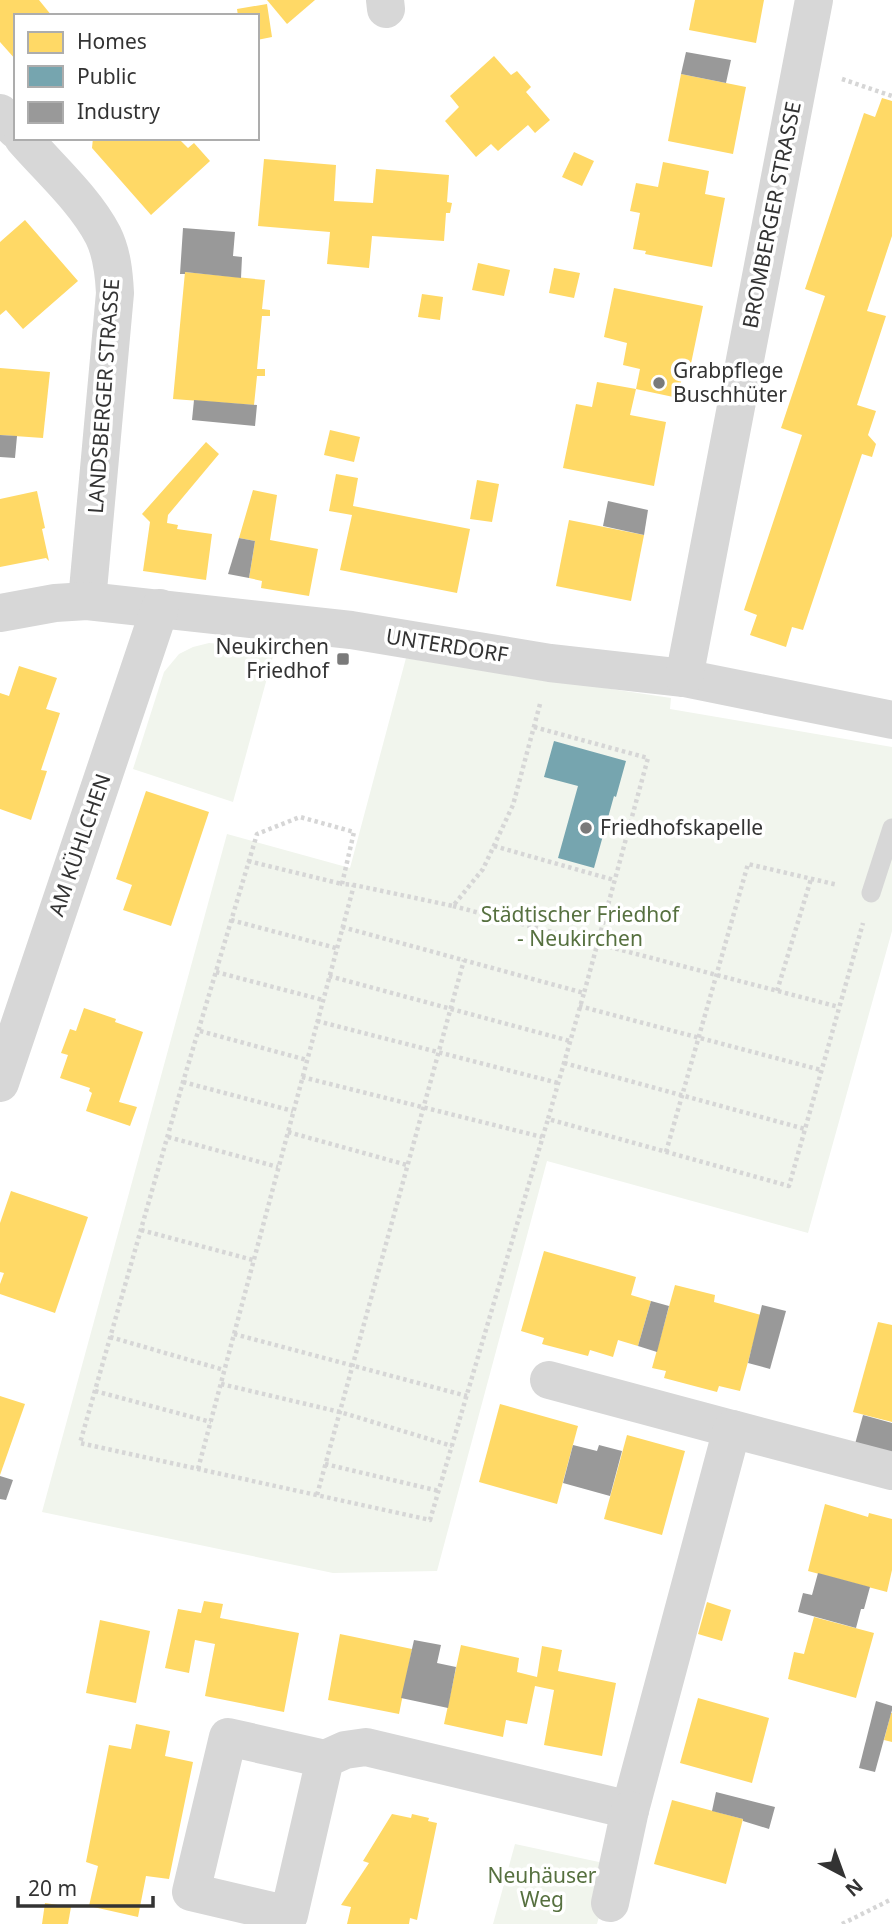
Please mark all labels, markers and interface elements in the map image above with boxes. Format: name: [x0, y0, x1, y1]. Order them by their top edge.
legend: [14, 14, 259, 140]
text: Homes: [77, 27, 147, 55]
text: Public: [77, 62, 137, 90]
text: Industry: [77, 97, 160, 125]
street label: BROMBERGER STRASSE: [735, 99, 807, 331]
street label: LANDSBERGER STRASSE: [81, 277, 125, 514]
place label: Grabpflege Buschhüter: [673, 356, 787, 408]
marker: Grabpflege Buschhüter: [651, 375, 667, 391]
street label: UNTERDORF: [384, 622, 510, 669]
place label: Neukirchen Friedhof: [215, 632, 331, 684]
marker: Neukirchen Friedhof: [335, 651, 351, 667]
street label: AM KÜHLCHEN: [42, 770, 117, 920]
place label: Friedhofskapelle: [600, 813, 763, 841]
marker: Friedhofskapelle: [578, 820, 594, 836]
park label: Städtischer Friedhof - Neukirchen: [481, 900, 681, 952]
north arrow: [808, 1840, 878, 1910]
park label: Neuhäuser Weg: [487, 1861, 597, 1913]
scale bar: [18, 1864, 152, 1908]
text: N: [840, 1873, 869, 1903]
text: 20 m: [28, 1874, 77, 1902]

